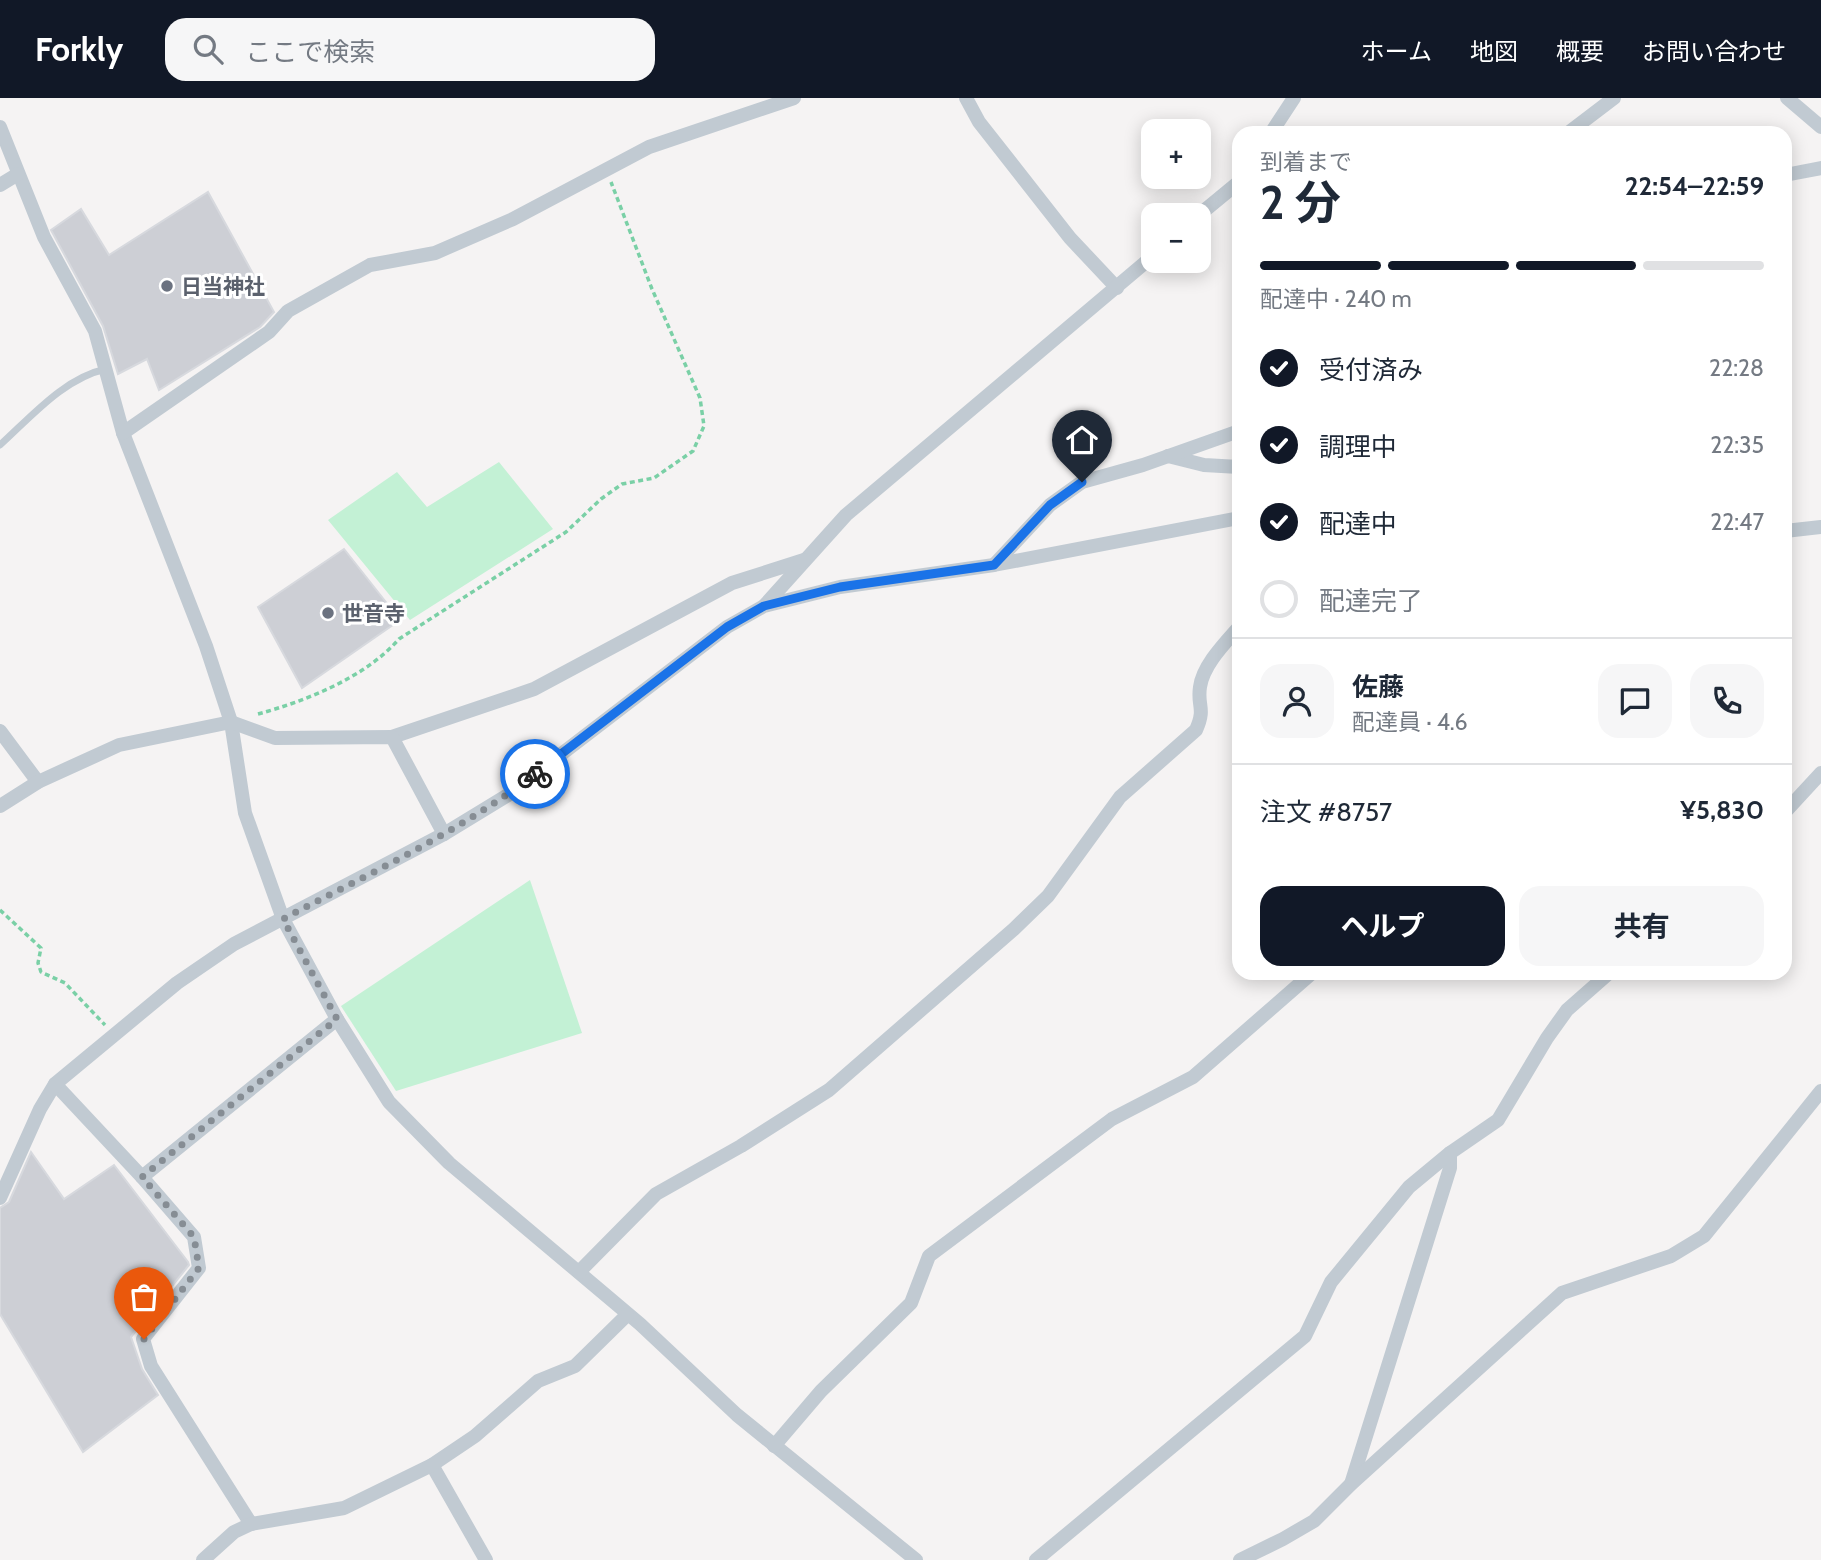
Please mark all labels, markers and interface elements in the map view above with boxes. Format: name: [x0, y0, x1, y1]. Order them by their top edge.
search box: [165, 18, 655, 81]
text: Forkly: [35, 29, 123, 69]
icon: search: [189, 30, 227, 68]
text: ここで検索: [245, 36, 375, 68]
text: ホーム: [1361, 37, 1432, 66]
text: 地図: [1470, 37, 1518, 66]
text: 概要: [1556, 37, 1604, 66]
text: お問い合わせ: [1642, 37, 1786, 66]
map controls: [1141, 119, 1211, 273]
button: +: [1141, 119, 1211, 189]
text: 到着まで: [1260, 148, 1352, 176]
text: 22:54–22:59: [1625, 170, 1764, 202]
text: 2 分: [1260, 175, 1341, 231]
button: −: [1141, 203, 1211, 273]
place label: 日当神社: [181, 274, 265, 299]
marker: 日当神社: [159, 278, 175, 294]
text: 配達中 · 240 m: [1260, 285, 1412, 313]
icon: check: [1260, 349, 1298, 387]
text: 受付済み: [1319, 354, 1423, 386]
text: 22:28: [1709, 354, 1764, 382]
pin: [1052, 410, 1112, 482]
icon: home: [1063, 421, 1101, 459]
icon: check: [1260, 426, 1298, 464]
text: 調理中: [1319, 431, 1397, 463]
text: 22:35: [1710, 431, 1764, 459]
icon: check: [1260, 503, 1298, 541]
text: 配達中: [1319, 508, 1397, 540]
text: 22:47: [1710, 508, 1764, 536]
text: 配達完了: [1319, 585, 1423, 617]
place label: 世音寺: [342, 601, 405, 626]
marker: 世音寺: [320, 605, 336, 621]
button: person: [1260, 664, 1334, 738]
button: chat: [1598, 664, 1672, 738]
button: phone: [1690, 664, 1764, 738]
text: 佐藤: [1352, 671, 1404, 703]
text: 配達員 · 4.6: [1352, 708, 1468, 736]
courier: [500, 739, 570, 809]
icon: bike: [516, 755, 554, 793]
text: ¥5,830: [1680, 794, 1764, 826]
text: 注文 #8757: [1260, 796, 1392, 828]
button: ヘルプ: [1260, 886, 1505, 966]
button: 共有: [1519, 886, 1764, 966]
pin: [114, 1267, 174, 1339]
icon: bag: [125, 1278, 163, 1316]

